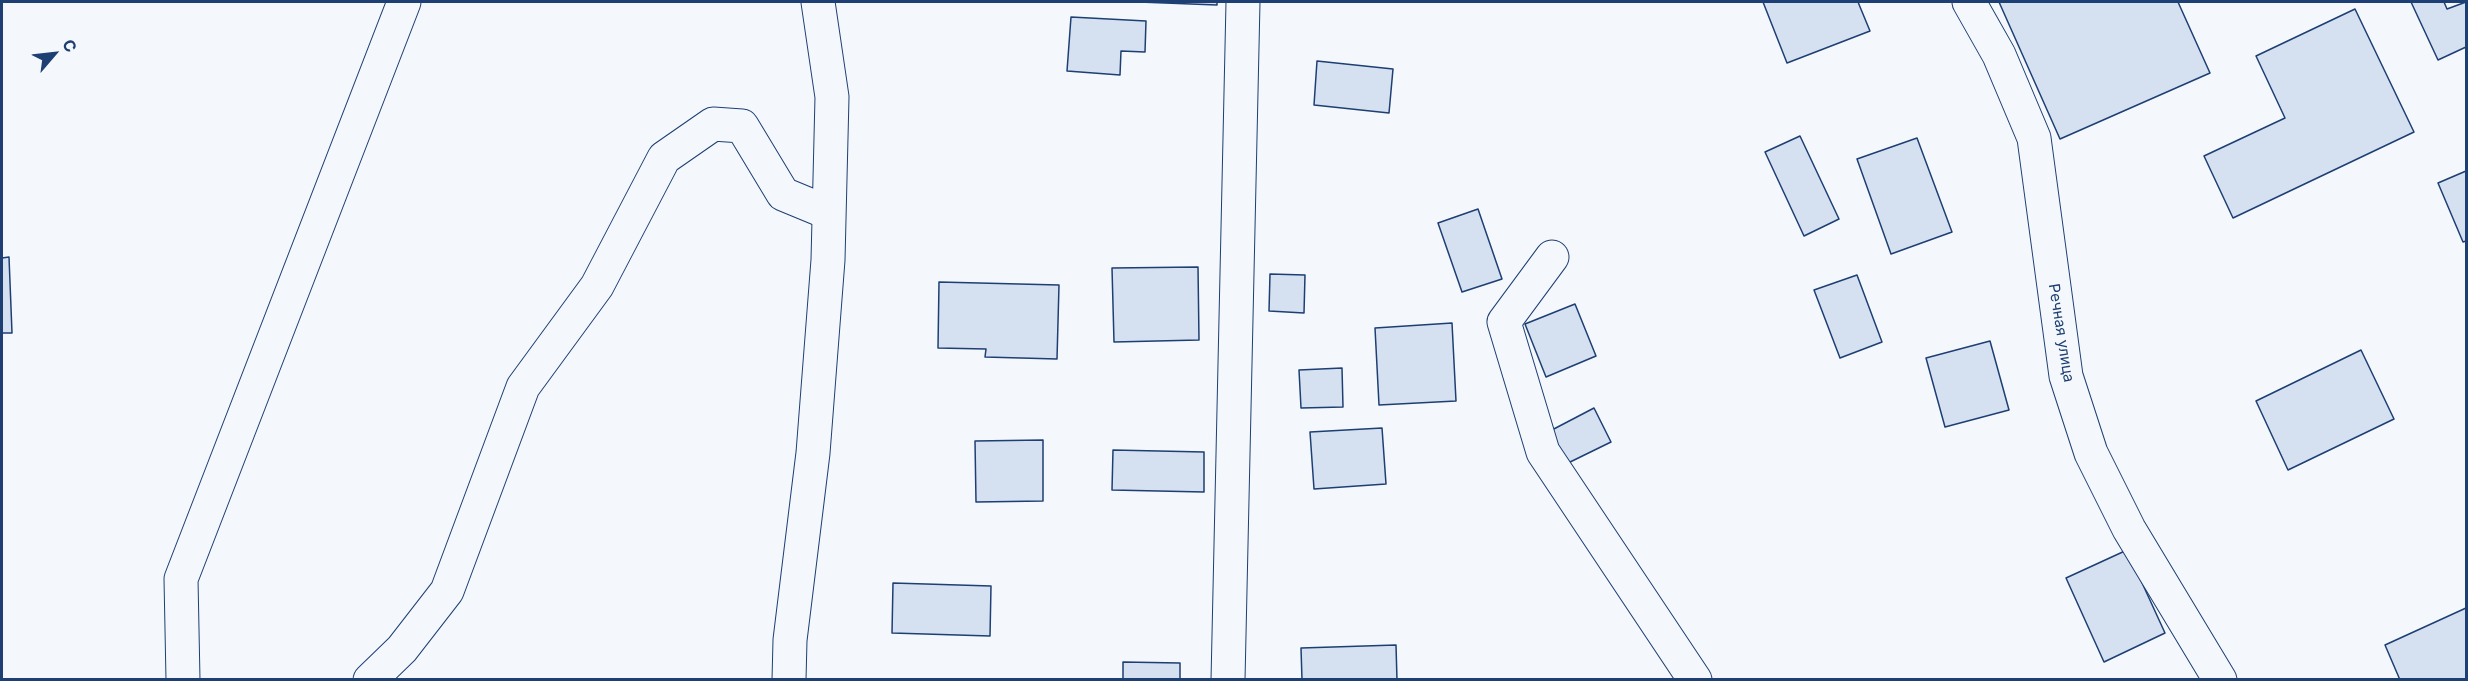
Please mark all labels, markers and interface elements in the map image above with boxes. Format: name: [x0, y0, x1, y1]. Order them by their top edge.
north arrow: [24, 24, 84, 84]
text: С: [58, 36, 82, 55]
street label: Речная улица: [2044, 282, 2078, 384]

